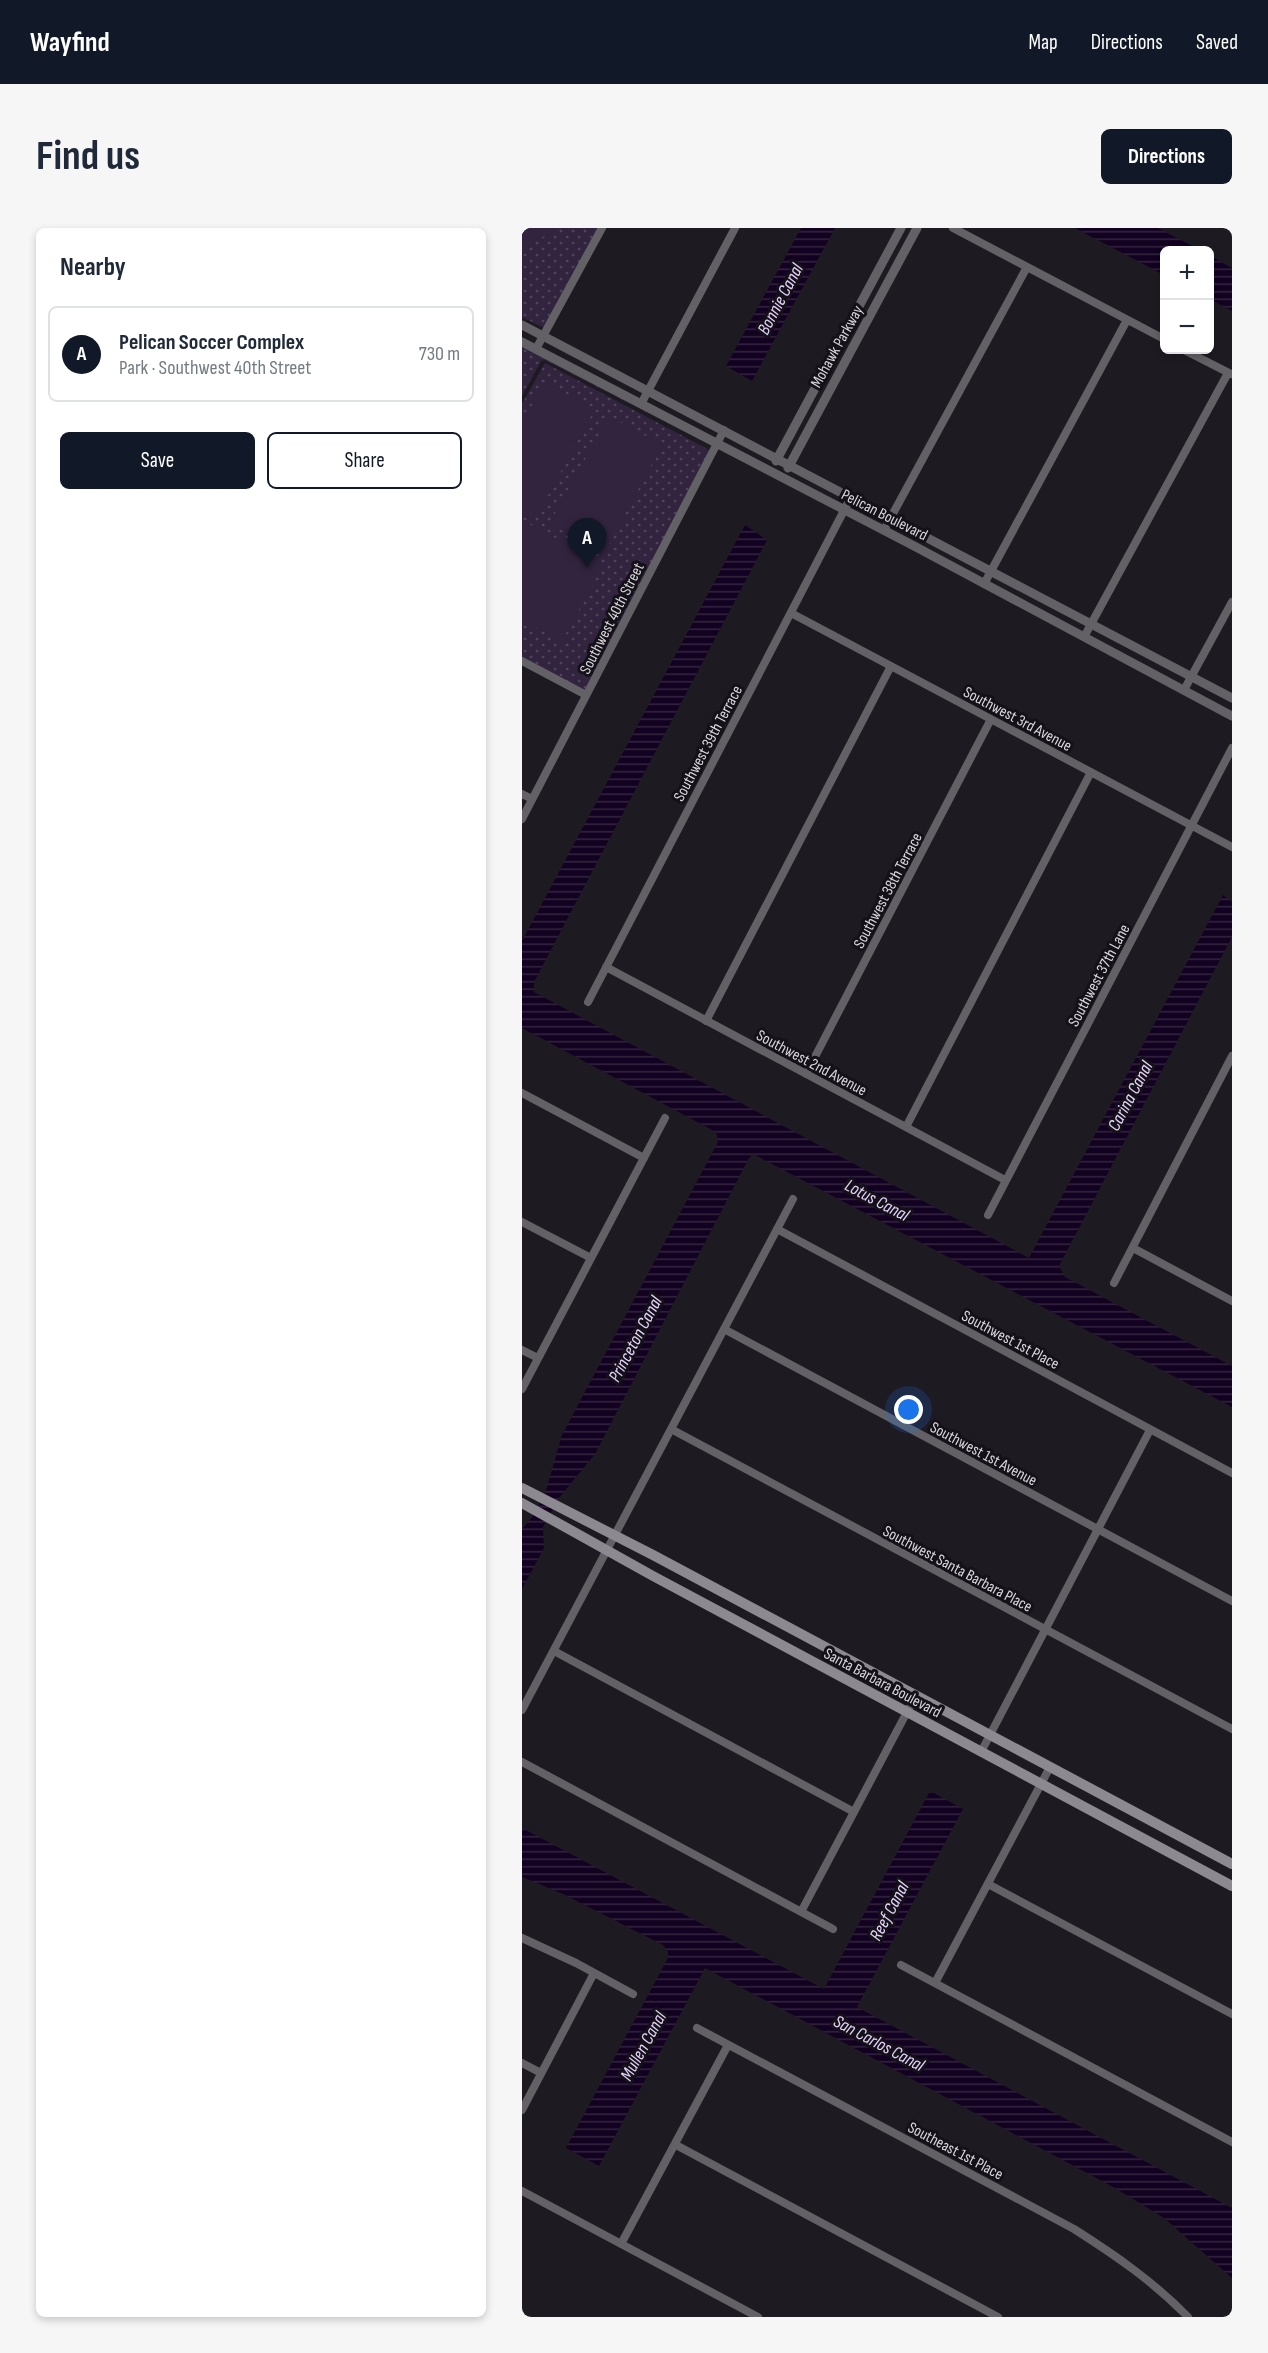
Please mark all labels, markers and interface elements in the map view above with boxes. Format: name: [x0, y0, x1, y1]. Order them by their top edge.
text: Wayfind: [30, 26, 110, 59]
text: Map: [1028, 30, 1058, 55]
text: Directions: [1091, 30, 1163, 55]
text: Saved: [1196, 30, 1238, 55]
button: Directions: [1101, 129, 1232, 184]
text: Find us: [36, 131, 140, 182]
map controls: [1160, 246, 1214, 354]
button: +: [1160, 246, 1214, 300]
text: Nearby: [60, 252, 126, 283]
water label: Bonnie Canal: [753, 260, 808, 338]
button: −: [1160, 300, 1214, 354]
street label: Mohawk Parkway: [807, 302, 868, 391]
text: Pelican Soccer Complex: [119, 329, 304, 356]
text: A: [77, 342, 86, 366]
text: 730 m: [419, 342, 460, 366]
text: Park · Southwest 40th Street: [119, 356, 311, 380]
button: Save: [60, 432, 255, 489]
button: Share: [267, 432, 462, 489]
street label: Pelican Boulevard: [838, 486, 931, 545]
pin: A: [568, 518, 606, 568]
street label: Southwest 40th Street: [576, 560, 649, 677]
street label: Southwest 39th Terrace: [670, 683, 747, 805]
street label: Southwest 3rd Avenue: [960, 683, 1075, 756]
street label: Southwest 38th Terrace: [850, 830, 927, 952]
street label: Southwest 37th Lane: [1064, 921, 1134, 1030]
street label: Southwest 2nd Avenue: [753, 1026, 870, 1100]
water label: Carina Canal: [1103, 1057, 1158, 1135]
water label: Lotus Canal: [841, 1175, 913, 1226]
water label: Princeton Canal: [604, 1292, 667, 1386]
street label: Southwest 1st Place: [958, 1307, 1062, 1374]
your location: [894, 1395, 923, 1424]
street label: Southwest 1st Avenue: [927, 1418, 1040, 1490]
street label: Southwest Santa Barbara Place: [879, 1522, 1035, 1617]
street label: Santa Barbara Boulevard: [820, 1644, 944, 1722]
water label: Reef Canal: [865, 1878, 914, 1944]
water label: Mullen Canal: [616, 2007, 671, 2084]
water label: San Carlos Canal: [830, 2011, 928, 2076]
street label: Southeast 1st Place: [904, 2118, 1006, 2184]

